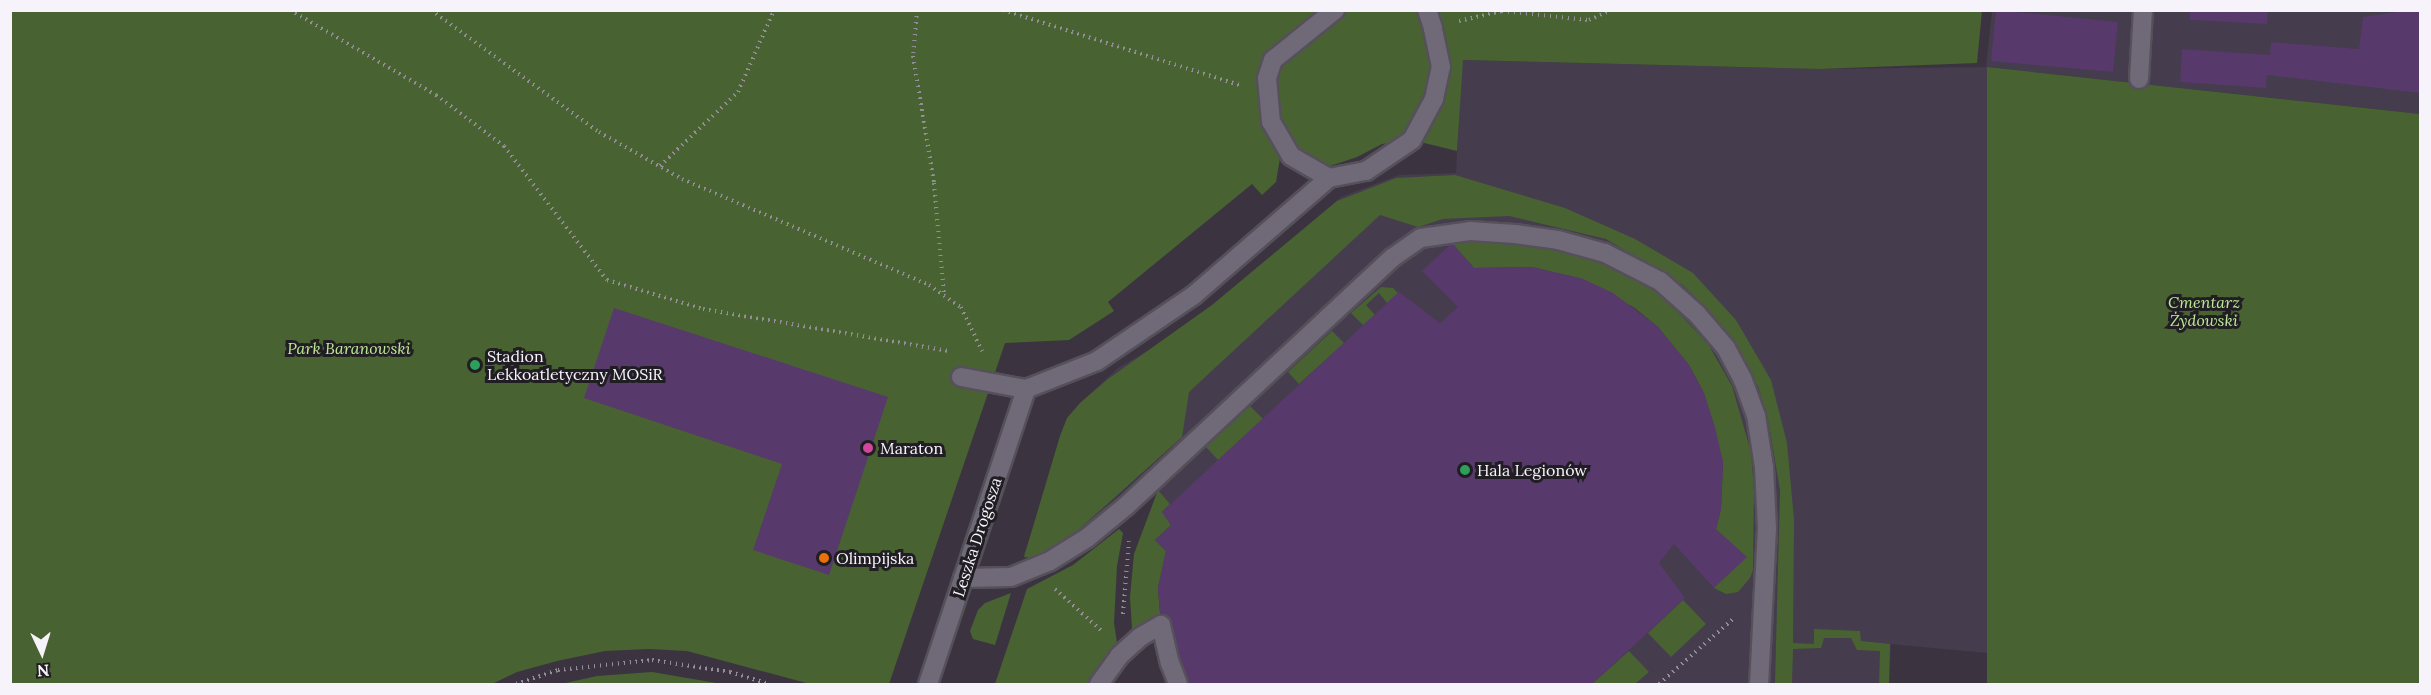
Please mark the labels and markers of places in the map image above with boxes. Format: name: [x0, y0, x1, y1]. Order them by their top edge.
place label: Stadion Lekkoatletyczny MOSiR: [487, 346, 663, 384]
marker: Stadion Lekkoatletyczny MOSiR: [468, 358, 482, 372]
place label: Maraton: [880, 438, 943, 458]
marker: Maraton: [861, 441, 875, 455]
place label: Hala Legionów: [1477, 460, 1587, 480]
marker: Hala Legionów: [1458, 463, 1472, 477]
place label: Olimpijska: [836, 548, 914, 568]
marker: Olimpijska: [817, 551, 831, 565]

